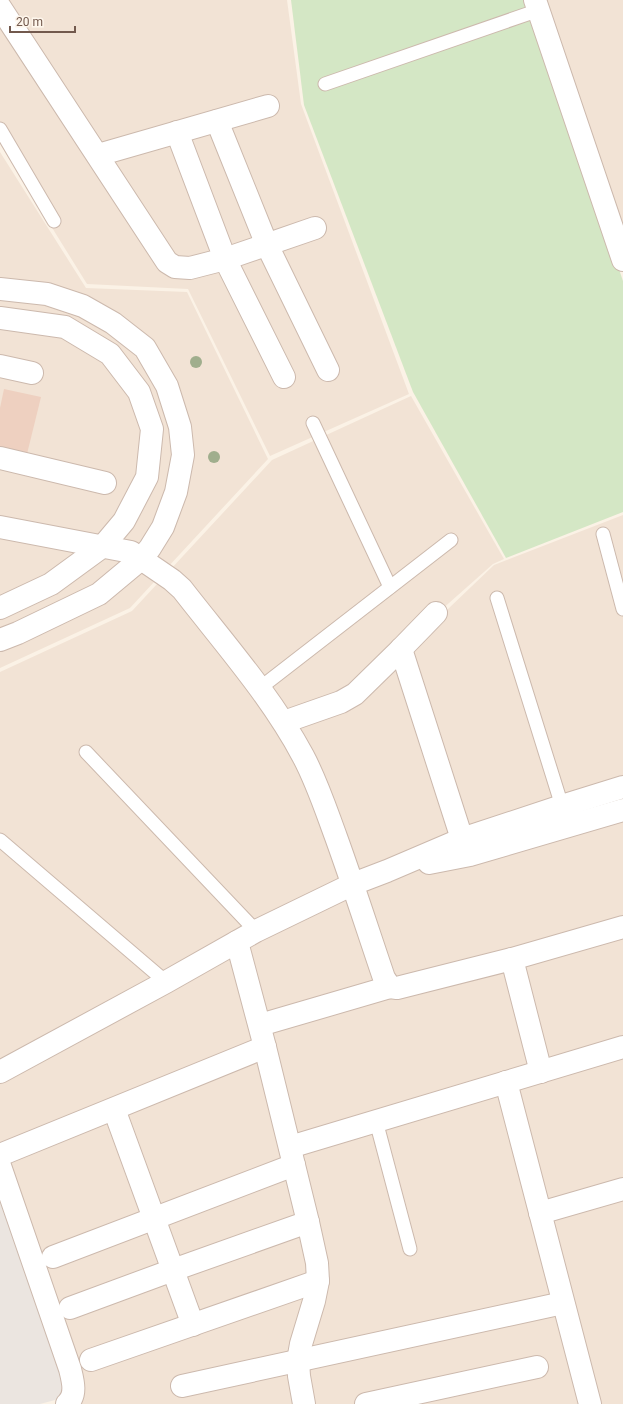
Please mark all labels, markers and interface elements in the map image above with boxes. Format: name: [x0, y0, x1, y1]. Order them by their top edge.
scale bar: [10, 8, 75, 34]
text: 20 m: [16, 15, 43, 29]

